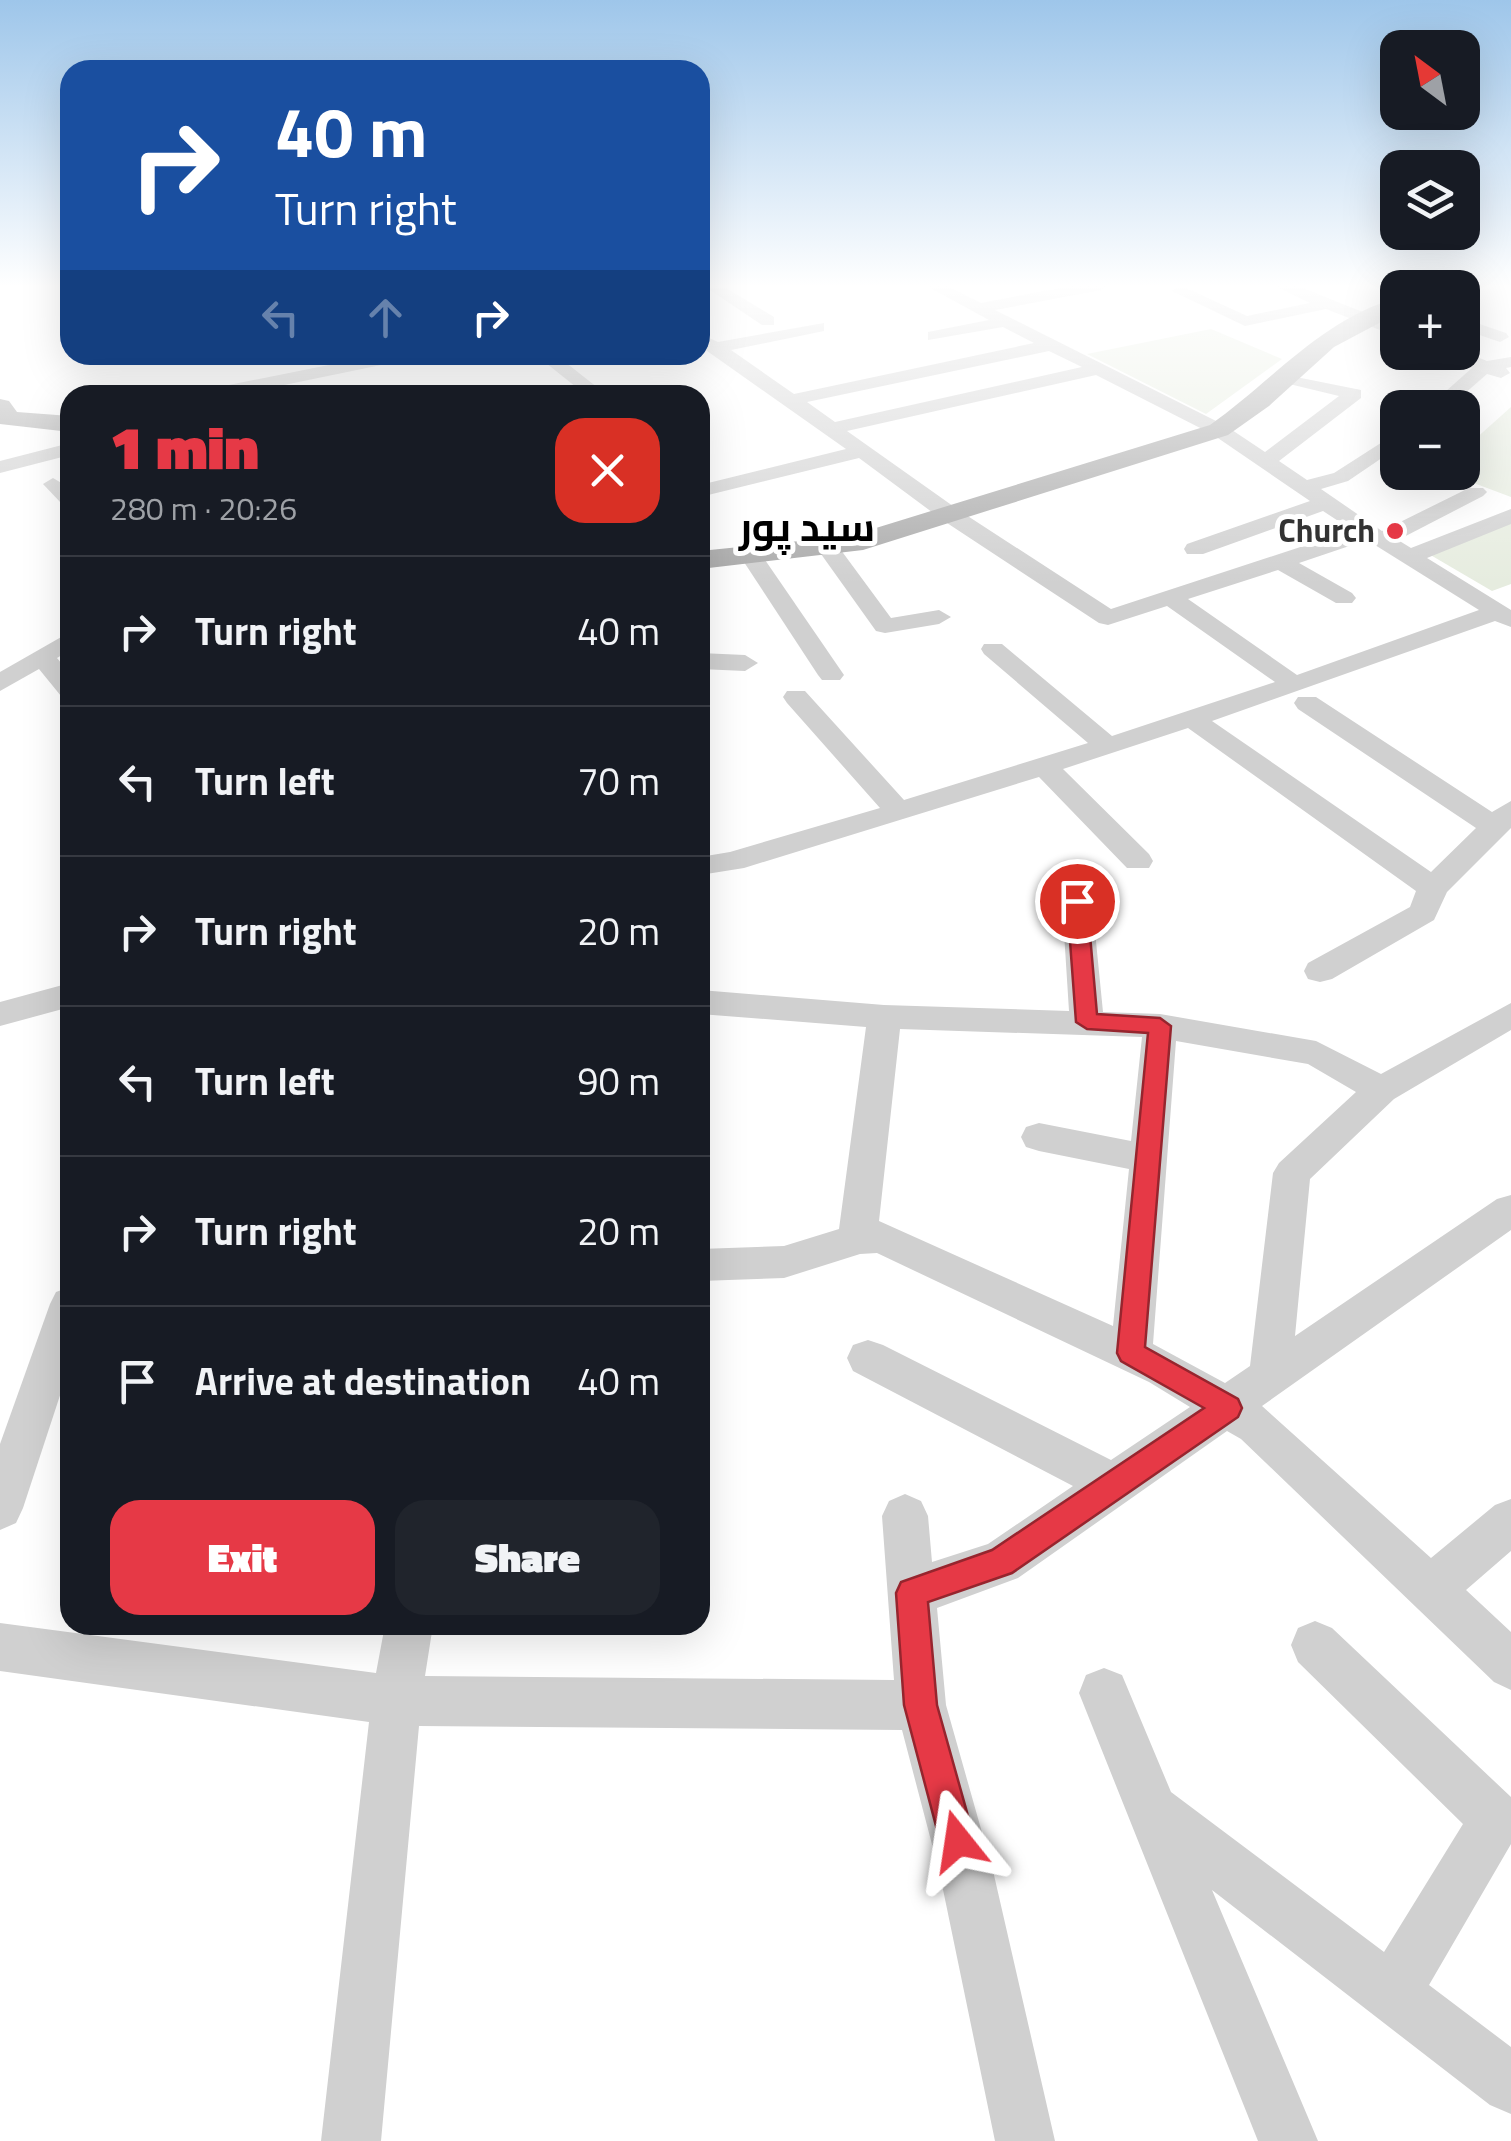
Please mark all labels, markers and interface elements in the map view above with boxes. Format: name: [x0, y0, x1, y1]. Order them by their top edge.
north arrow: [1380, 30, 1480, 130]
map controls: [1380, 30, 1480, 490]
text: 40 m: [275, 78, 428, 184]
icon: right: [110, 100, 240, 230]
button: layers: [1380, 150, 1480, 250]
text: Turn right: [275, 174, 457, 242]
button: +: [1380, 270, 1480, 370]
icon: left: [253, 290, 308, 345]
icon: ahead: [358, 290, 413, 345]
icon: right: [463, 290, 518, 345]
button: −: [1380, 390, 1480, 490]
text: 1 min: [110, 401, 259, 492]
button: close: [555, 418, 660, 523]
text: 280 m · 20:26: [110, 484, 297, 532]
district label: سید پور: [738, 496, 875, 557]
place label: Church: [1278, 506, 1375, 554]
marker: Church: [1384, 520, 1406, 542]
text: Turn right: [195, 602, 357, 660]
text: 40 m: [577, 602, 660, 660]
icon: right: [110, 604, 165, 659]
text: Turn left: [195, 752, 335, 810]
text: 70 m: [577, 752, 660, 810]
icon: left: [110, 754, 165, 809]
pin: [1035, 859, 1120, 944]
icon: arrive: [1050, 874, 1105, 929]
text: Turn right: [195, 902, 357, 960]
text: 20 m: [577, 902, 660, 960]
icon: right: [110, 904, 165, 959]
text: Turn left: [195, 1052, 335, 1110]
text: 90 m: [577, 1052, 660, 1110]
icon: left: [110, 1054, 165, 1109]
text: Turn right: [195, 1202, 357, 1260]
text: 20 m: [577, 1202, 660, 1260]
icon: right: [110, 1204, 165, 1259]
text: Arrive at destination: [195, 1352, 531, 1410]
text: 40 m: [577, 1352, 660, 1410]
icon: arrive: [110, 1354, 165, 1409]
button: Exit: [110, 1500, 375, 1615]
button: Share: [395, 1500, 660, 1615]
position arrow: [906, 1789, 1010, 1893]

